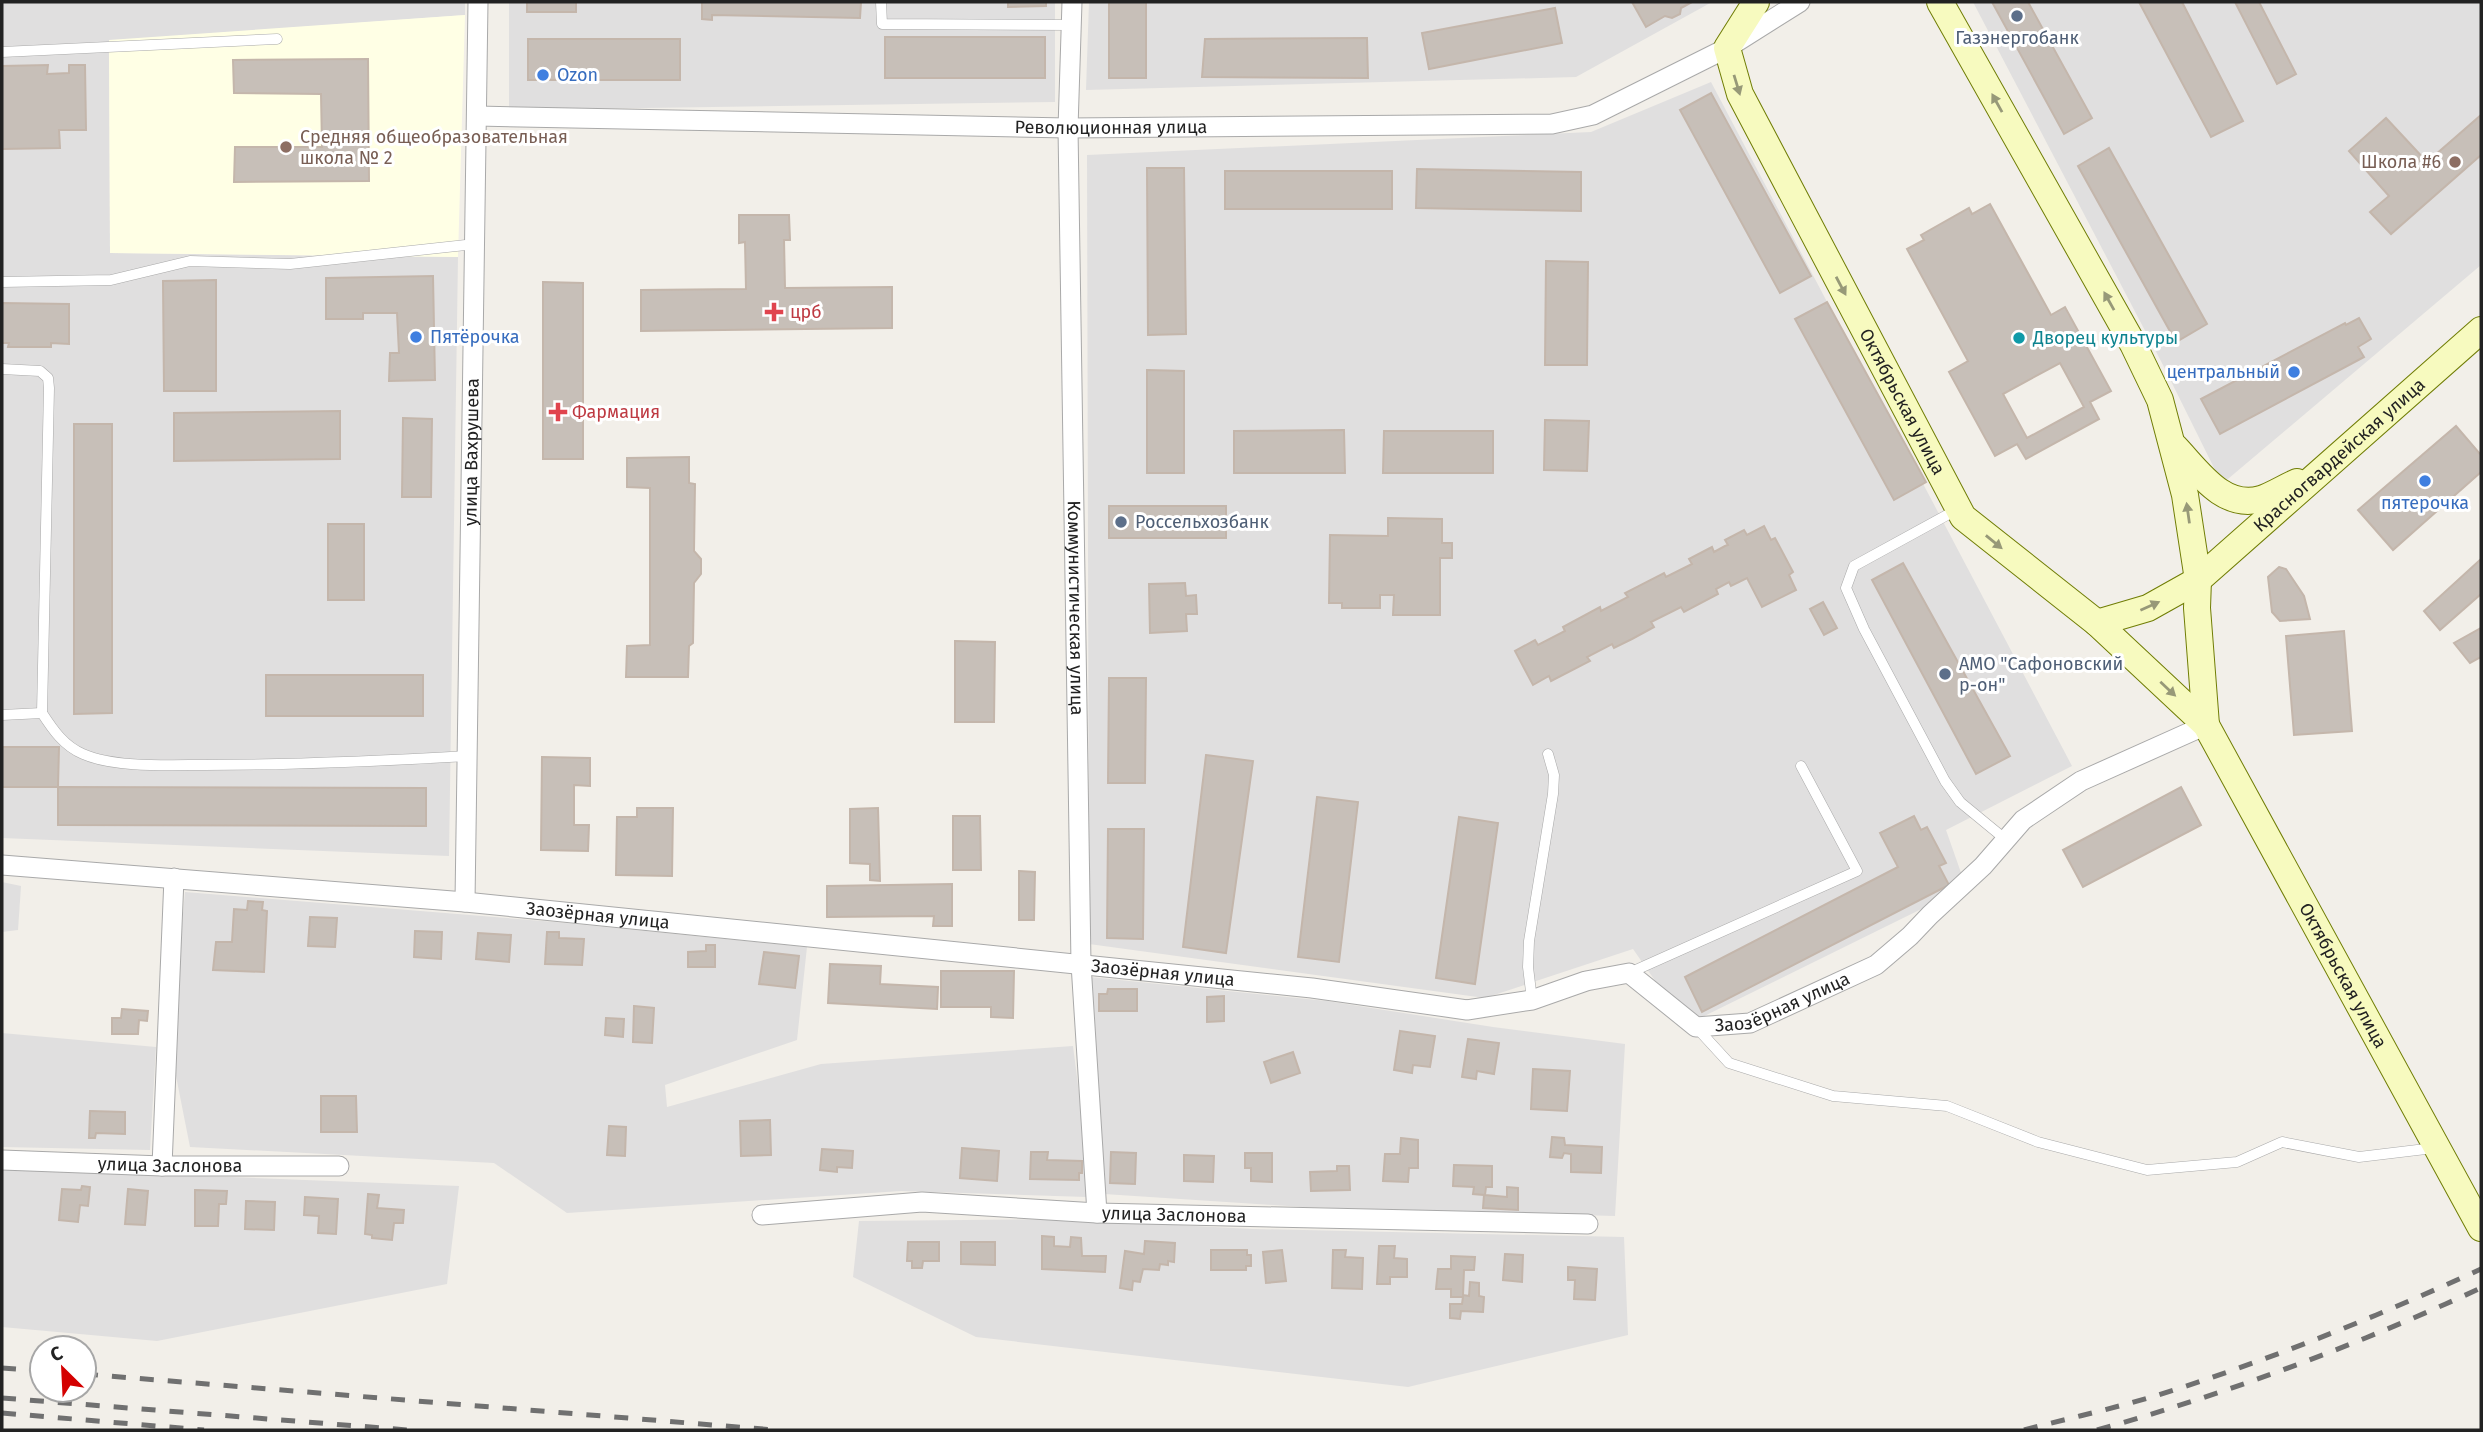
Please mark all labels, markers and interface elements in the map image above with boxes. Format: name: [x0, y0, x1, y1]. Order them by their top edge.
marker: Газэнергобанк: [2009, 8, 2025, 24]
place label: Газэнергобанк: [1955, 27, 2079, 49]
place label: Ozon: [557, 64, 598, 86]
marker: Ozon: [535, 67, 551, 83]
one-way arrow: [1733, 74, 1743, 95]
one-way arrow: [1991, 94, 2003, 113]
street label: Революционная улица: [1014, 116, 1207, 139]
place label: Средняя общеобразовательная школа № 2: [300, 126, 568, 169]
marker: Средняя общеобразовательная школа № 2: [278, 139, 294, 155]
place label: Школа #6: [2361, 151, 2441, 173]
marker: Школа #6: [2447, 154, 2463, 170]
one-way arrow: [1835, 277, 1847, 297]
one-way arrow: [2103, 292, 2115, 311]
place label: црб: [790, 301, 822, 323]
marker: црб: [764, 302, 784, 322]
street label: Октябрьская улица: [1855, 325, 1950, 479]
place label: Пятёрочка: [430, 326, 520, 348]
place label: Дворец культуры: [2032, 327, 2178, 349]
marker: Пятёрочка: [408, 329, 424, 345]
marker: Дворец культуры: [2011, 330, 2027, 346]
place label: центральный: [2166, 361, 2280, 383]
marker: центральный: [2286, 364, 2302, 380]
street label: Красногвардейская улица: [2249, 374, 2430, 537]
street label: улица Вахрушева: [459, 378, 484, 526]
place label: Фармация: [572, 401, 660, 423]
marker: Фармация: [550, 404, 566, 420]
marker: пятерочка: [2417, 473, 2433, 489]
place label: пятерочка: [2381, 492, 2469, 514]
street label: Коммунистическая улица: [1063, 500, 1088, 716]
one-way arrow: [2182, 502, 2193, 524]
place label: Россельхозбанк: [1135, 511, 1269, 533]
marker: Россельхозбанк: [1113, 514, 1129, 530]
one-way arrow: [1985, 535, 2003, 550]
one-way arrow: [2139, 600, 2160, 611]
place label: АМО "Сафоновский р-он": [1959, 653, 2123, 696]
marker: АМО "Сафоновский р-он": [1937, 666, 1953, 682]
one-way arrow: [2159, 681, 2176, 697]
street label: Заозёрная улица: [525, 897, 671, 934]
street label: Октябрьская улица: [2294, 899, 2392, 1052]
street label: Заозёрная улица: [1090, 955, 1236, 991]
street label: Заозёрная улица: [1714, 968, 1853, 1037]
street label: улица Заслонова: [97, 1153, 242, 1177]
street label: улица Заслонова: [1102, 1202, 1247, 1227]
north arrow: [28, 1334, 98, 1404]
text: С: [47, 1341, 66, 1367]

